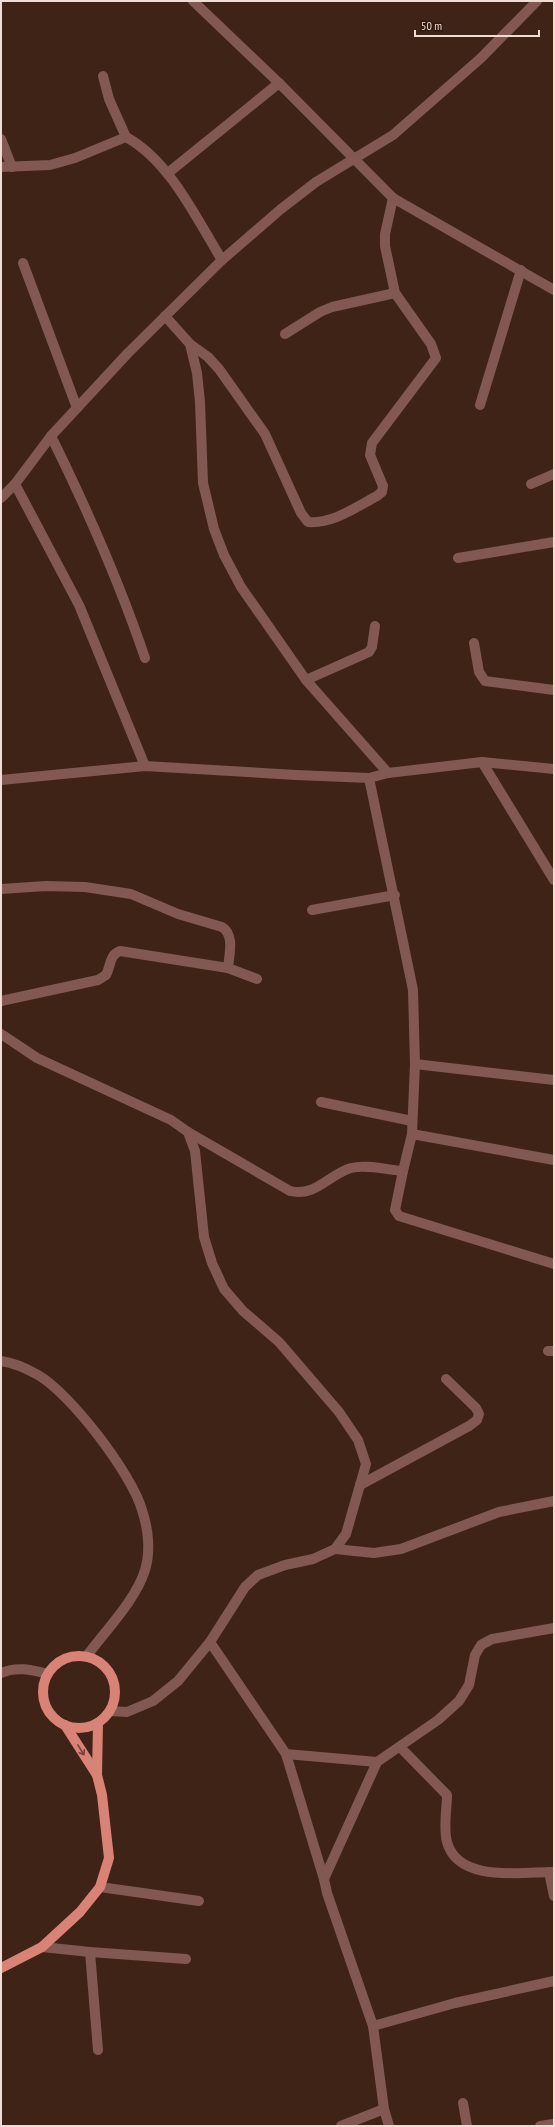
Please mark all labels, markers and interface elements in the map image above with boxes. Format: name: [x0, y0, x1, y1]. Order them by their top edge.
scale bar: [415, 12, 539, 38]
text: 50 m: [421, 18, 442, 33]
one-way arrow: [77, 1744, 85, 1756]

